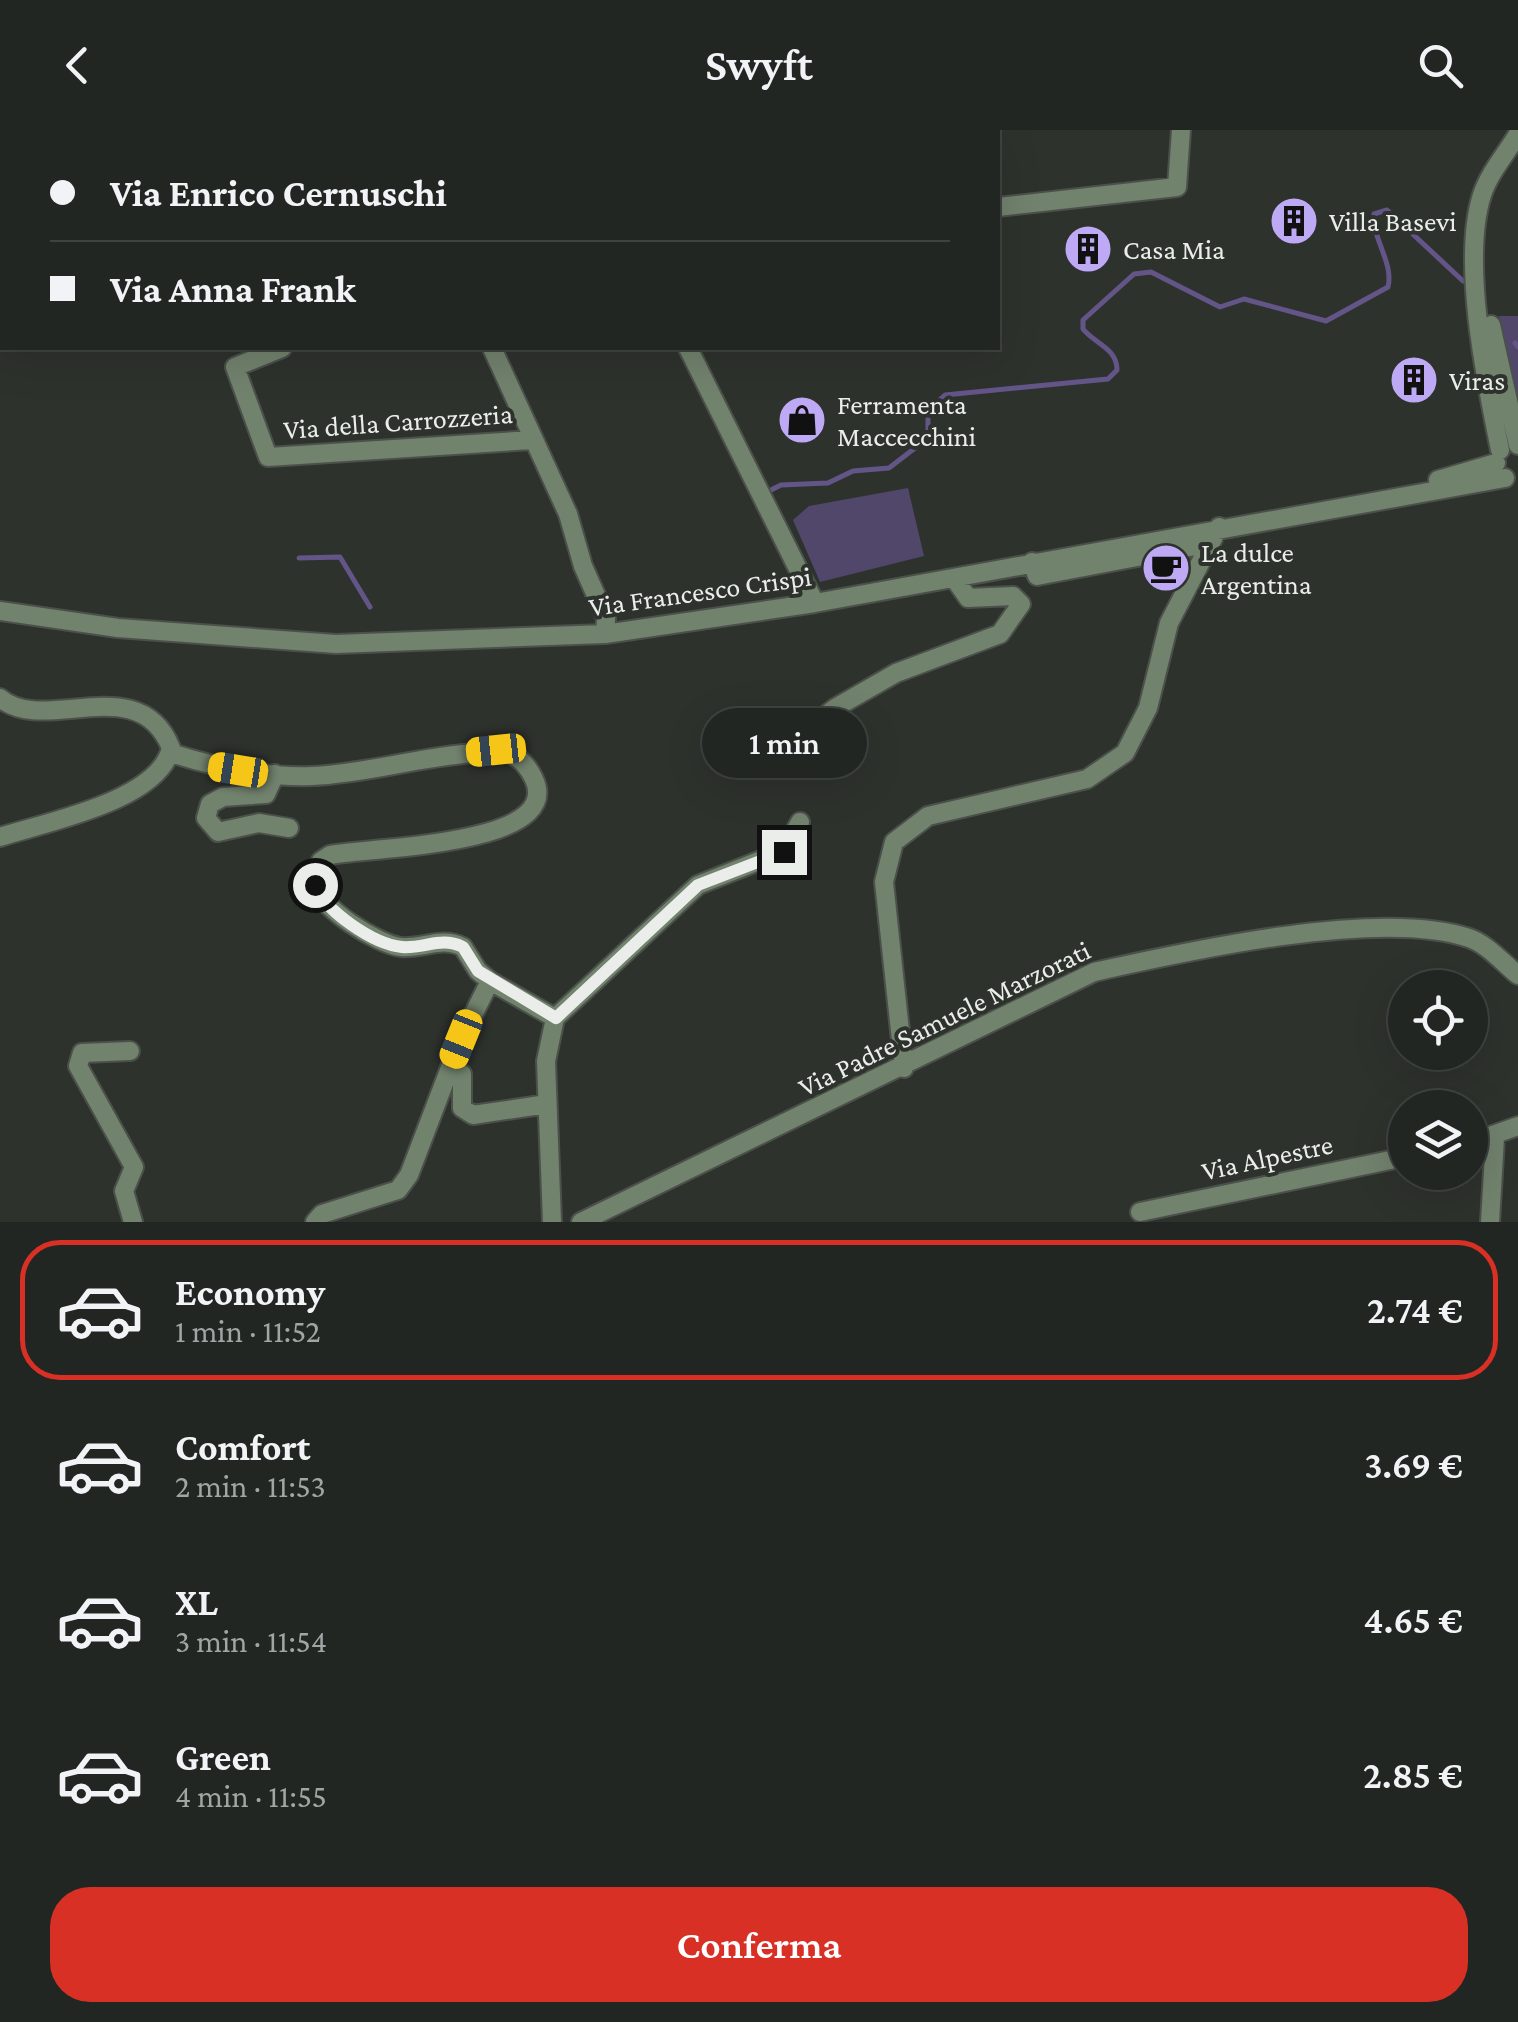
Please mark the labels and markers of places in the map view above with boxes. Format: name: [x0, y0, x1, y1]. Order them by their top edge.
building icon: Villa Basevi: [1268, 195, 1320, 247]
place label: Villa Basevi: [1329, 206, 1457, 237]
building icon: Casa Mia: [1062, 223, 1114, 275]
place label: Casa Mia: [1123, 234, 1225, 265]
building icon: Viras: [1388, 354, 1440, 406]
place label: Viras: [1449, 365, 1505, 396]
place label: Ferramenta Maccecchini: [837, 389, 976, 452]
shop icon: Ferramenta Maccecchini: [776, 394, 828, 446]
place label: La dulce Argentina: [1201, 537, 1312, 600]
cafe icon: La dulce Argentina: [1140, 542, 1192, 594]

